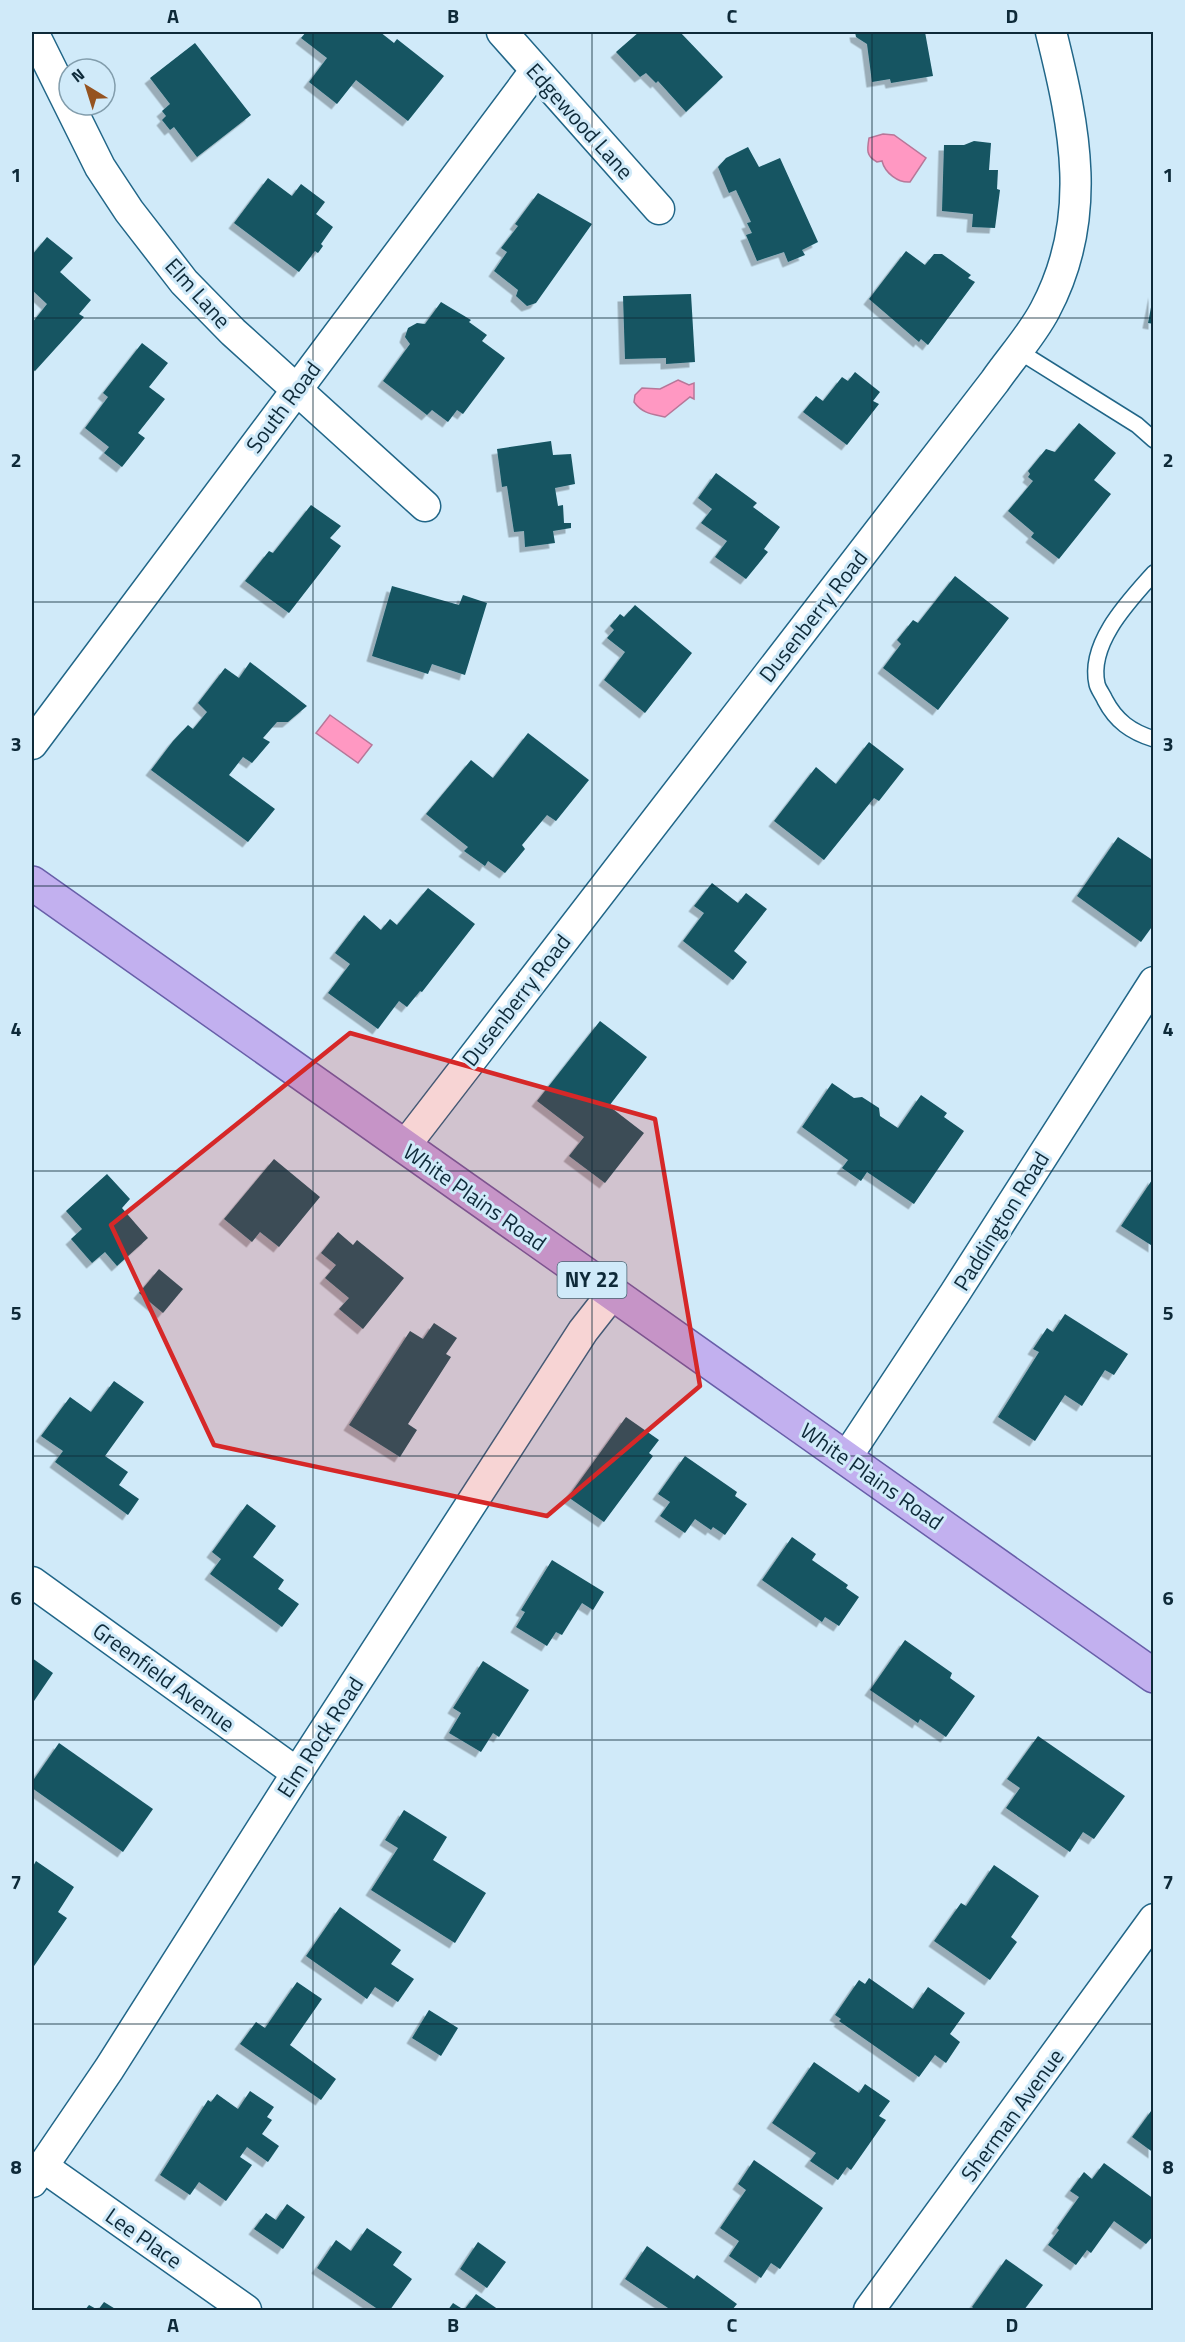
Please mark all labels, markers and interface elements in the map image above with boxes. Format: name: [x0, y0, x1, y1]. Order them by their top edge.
text: A: [167, 0, 179, 31]
text: B: [447, 0, 459, 31]
text: C: [727, 0, 738, 31]
text: D: [1006, 0, 1018, 31]
street label: Edgewood Lane: [518, 55, 642, 187]
north arrow: [57, 57, 117, 117]
text: N: [66, 62, 90, 88]
text: 1: [10, 159, 22, 190]
text: 1: [1162, 159, 1174, 190]
street label: Elm Lane: [157, 250, 239, 336]
street label: South Road: [237, 354, 329, 460]
text: 2: [10, 444, 22, 475]
text: 2: [1162, 444, 1174, 475]
street label: Dusenberry Road: [750, 542, 876, 690]
text: 3: [10, 728, 22, 759]
text: 3: [1162, 728, 1174, 759]
street label: Dusenberry Road: [453, 926, 579, 1074]
text: 4: [10, 1013, 22, 1044]
text: 4: [1162, 1013, 1174, 1044]
street label: White Plains Road: [396, 1135, 554, 1259]
street label: Paddington Road: [945, 1145, 1057, 1297]
road number: NY 22: [558, 1262, 626, 1298]
text: 5: [10, 1297, 22, 1328]
text: 5: [1162, 1297, 1174, 1328]
street label: White Plains Road: [793, 1414, 951, 1538]
text: 6: [10, 1582, 22, 1613]
text: 6: [1162, 1582, 1174, 1613]
street label: Greenfield Avenue: [86, 1614, 242, 1740]
street label: Elm Rock Road: [268, 1670, 372, 1804]
text: 7: [10, 1866, 22, 1897]
text: 7: [1162, 1866, 1174, 1897]
street label: Sherman Avenue: [952, 2041, 1072, 2189]
text: 8: [10, 2151, 22, 2182]
text: 8: [1162, 2151, 1174, 2182]
street label: Lee Place: [99, 2199, 189, 2277]
text: A: [167, 2309, 179, 2340]
text: B: [447, 2309, 459, 2340]
text: C: [727, 2309, 738, 2340]
text: D: [1006, 2309, 1018, 2340]

